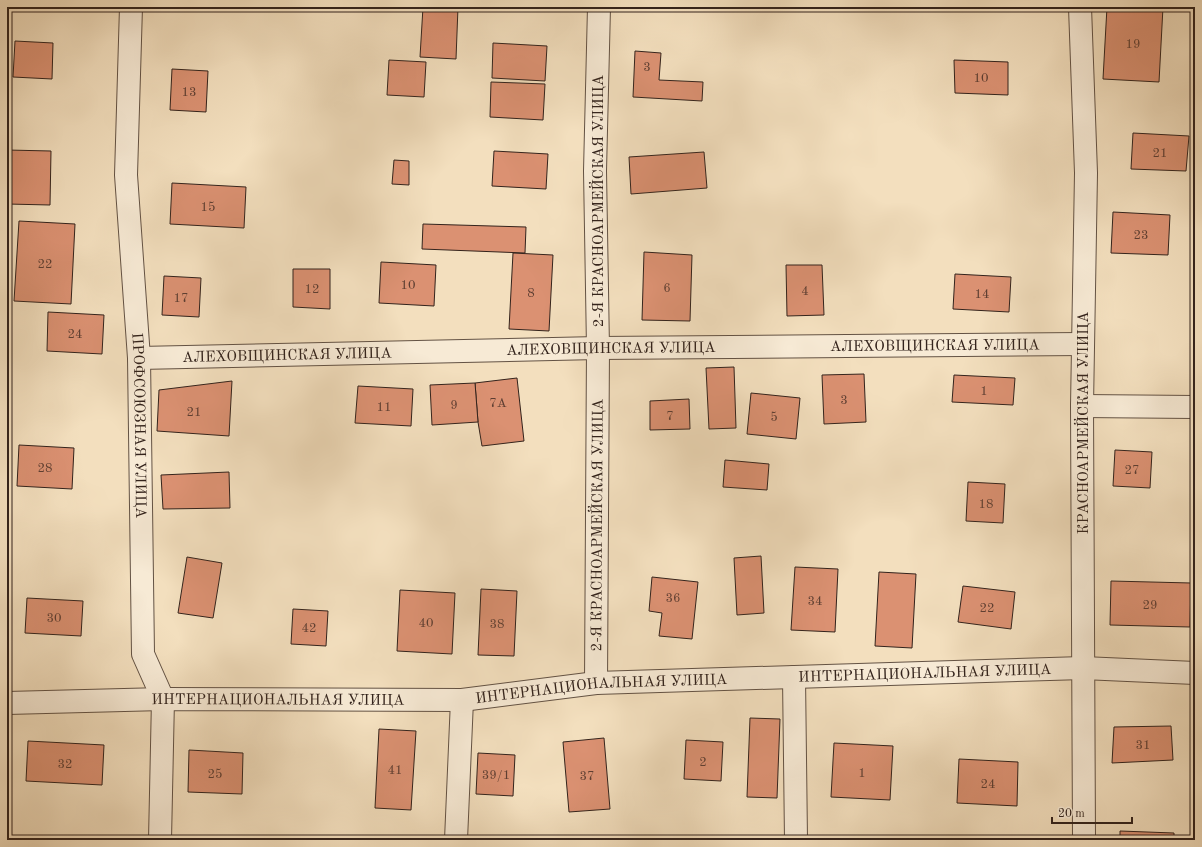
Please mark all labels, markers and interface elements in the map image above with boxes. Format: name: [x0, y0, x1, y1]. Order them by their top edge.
house number: 19: [1125, 38, 1141, 51]
house number: 3: [643, 61, 651, 74]
house number: 10: [973, 72, 989, 85]
street label: 2-Я КРАСНОАРМЕЙСКАЯ УЛИЦА: [588, 74, 607, 327]
house number: 13: [181, 86, 197, 99]
house number: 21: [1152, 147, 1168, 160]
house number: 15: [200, 201, 216, 214]
house number: 23: [1133, 229, 1149, 242]
house number: 22: [37, 258, 53, 271]
house number: 10: [400, 279, 416, 292]
house number: 6: [663, 282, 671, 295]
house number: 12: [304, 283, 320, 296]
house number: 4: [801, 285, 809, 298]
house number: 8: [527, 287, 535, 300]
house number: 14: [974, 288, 990, 301]
house number: 17: [173, 292, 189, 305]
street label: КРАСНОАРМЕЙСКАЯ УЛИЦА: [1073, 311, 1092, 534]
house number: 24: [67, 328, 83, 341]
street label: ПРОФСОЮЗНАЯ УЛИЦА: [128, 332, 147, 519]
street label: АЛЕХОВЩИНСКАЯ УЛИЦА: [830, 338, 1040, 355]
street label: АЛЕХОВЩИНСКАЯ УЛИЦА: [506, 341, 716, 359]
street label: АЛЕХОВЩИНСКАЯ УЛИЦА: [182, 346, 392, 366]
house number: 1: [980, 385, 988, 398]
house number: 3: [840, 394, 848, 407]
house number: 7А: [489, 397, 507, 410]
street label: 2-Я КРАСНОАРМЕЙСКАЯ УЛИЦА: [587, 398, 607, 651]
house number: 9: [450, 399, 458, 412]
house number: 11: [376, 401, 392, 414]
house number: 21: [186, 406, 202, 419]
house number: 7: [666, 410, 674, 423]
house number: 5: [770, 411, 778, 424]
house number: 28: [37, 462, 53, 475]
house number: 27: [1124, 464, 1140, 477]
house number: 18: [978, 498, 994, 511]
house number: 36: [665, 592, 681, 605]
house number: 34: [807, 595, 823, 608]
house number: 29: [1142, 599, 1158, 612]
house number: 22: [979, 602, 995, 615]
house number: 30: [46, 612, 62, 625]
house number: 40: [418, 617, 434, 630]
house number: 38: [489, 618, 505, 631]
house number: 42: [301, 622, 317, 635]
street label: ИНТЕРНАЦИОНАЛЬНАЯ УЛИЦА: [798, 663, 1052, 686]
street label: ИНТЕРНАЦИОНАЛЬНАЯ УЛИЦА: [475, 673, 728, 707]
street label: ИНТЕРНАЦИОНАЛЬНАЯ УЛИЦА: [151, 693, 405, 709]
house number: 31: [1135, 739, 1151, 752]
house number: 2: [699, 756, 707, 769]
house number: 32: [57, 758, 73, 771]
house number: 41: [387, 764, 403, 777]
house number: 1: [858, 767, 866, 780]
house number: 25: [207, 768, 223, 781]
house number: 39/1: [482, 769, 510, 782]
house number: 37: [579, 770, 595, 783]
house number: 24: [980, 778, 996, 791]
scale bar: [1052, 799, 1132, 825]
text: 20 m: [1058, 808, 1085, 820]

